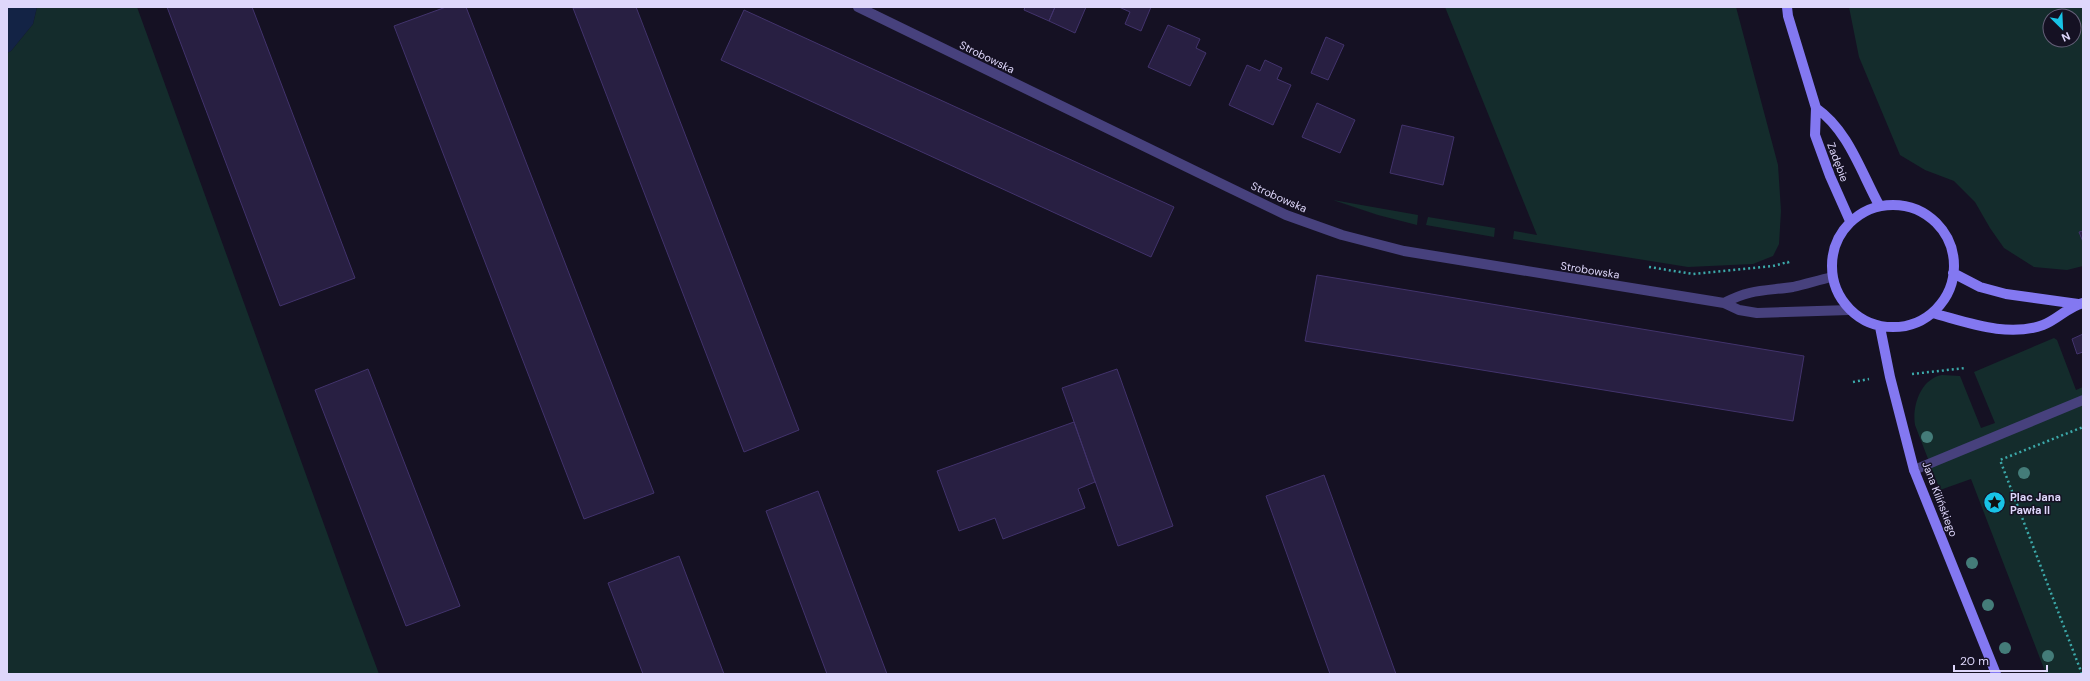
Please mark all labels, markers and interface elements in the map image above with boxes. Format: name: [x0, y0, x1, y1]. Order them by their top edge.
north arrow: [2042, 8, 2082, 48]
text: N: [2060, 29, 2073, 45]
street label: Strobowska: [957, 38, 1017, 76]
street label: Zadębie: [1824, 140, 1852, 184]
street label: Strobowska: [1249, 178, 1309, 216]
street label: Strobowska: [1559, 258, 1621, 282]
street label: Jana Kilińskiego: [1919, 459, 1961, 539]
place icon: Plac Jana Pawła II: [1982, 490, 2008, 516]
place label: Plac Jana Pawła II: [2010, 490, 2061, 517]
scale bar: [1954, 647, 2047, 673]
text: 20 m: [1960, 653, 1989, 669]

